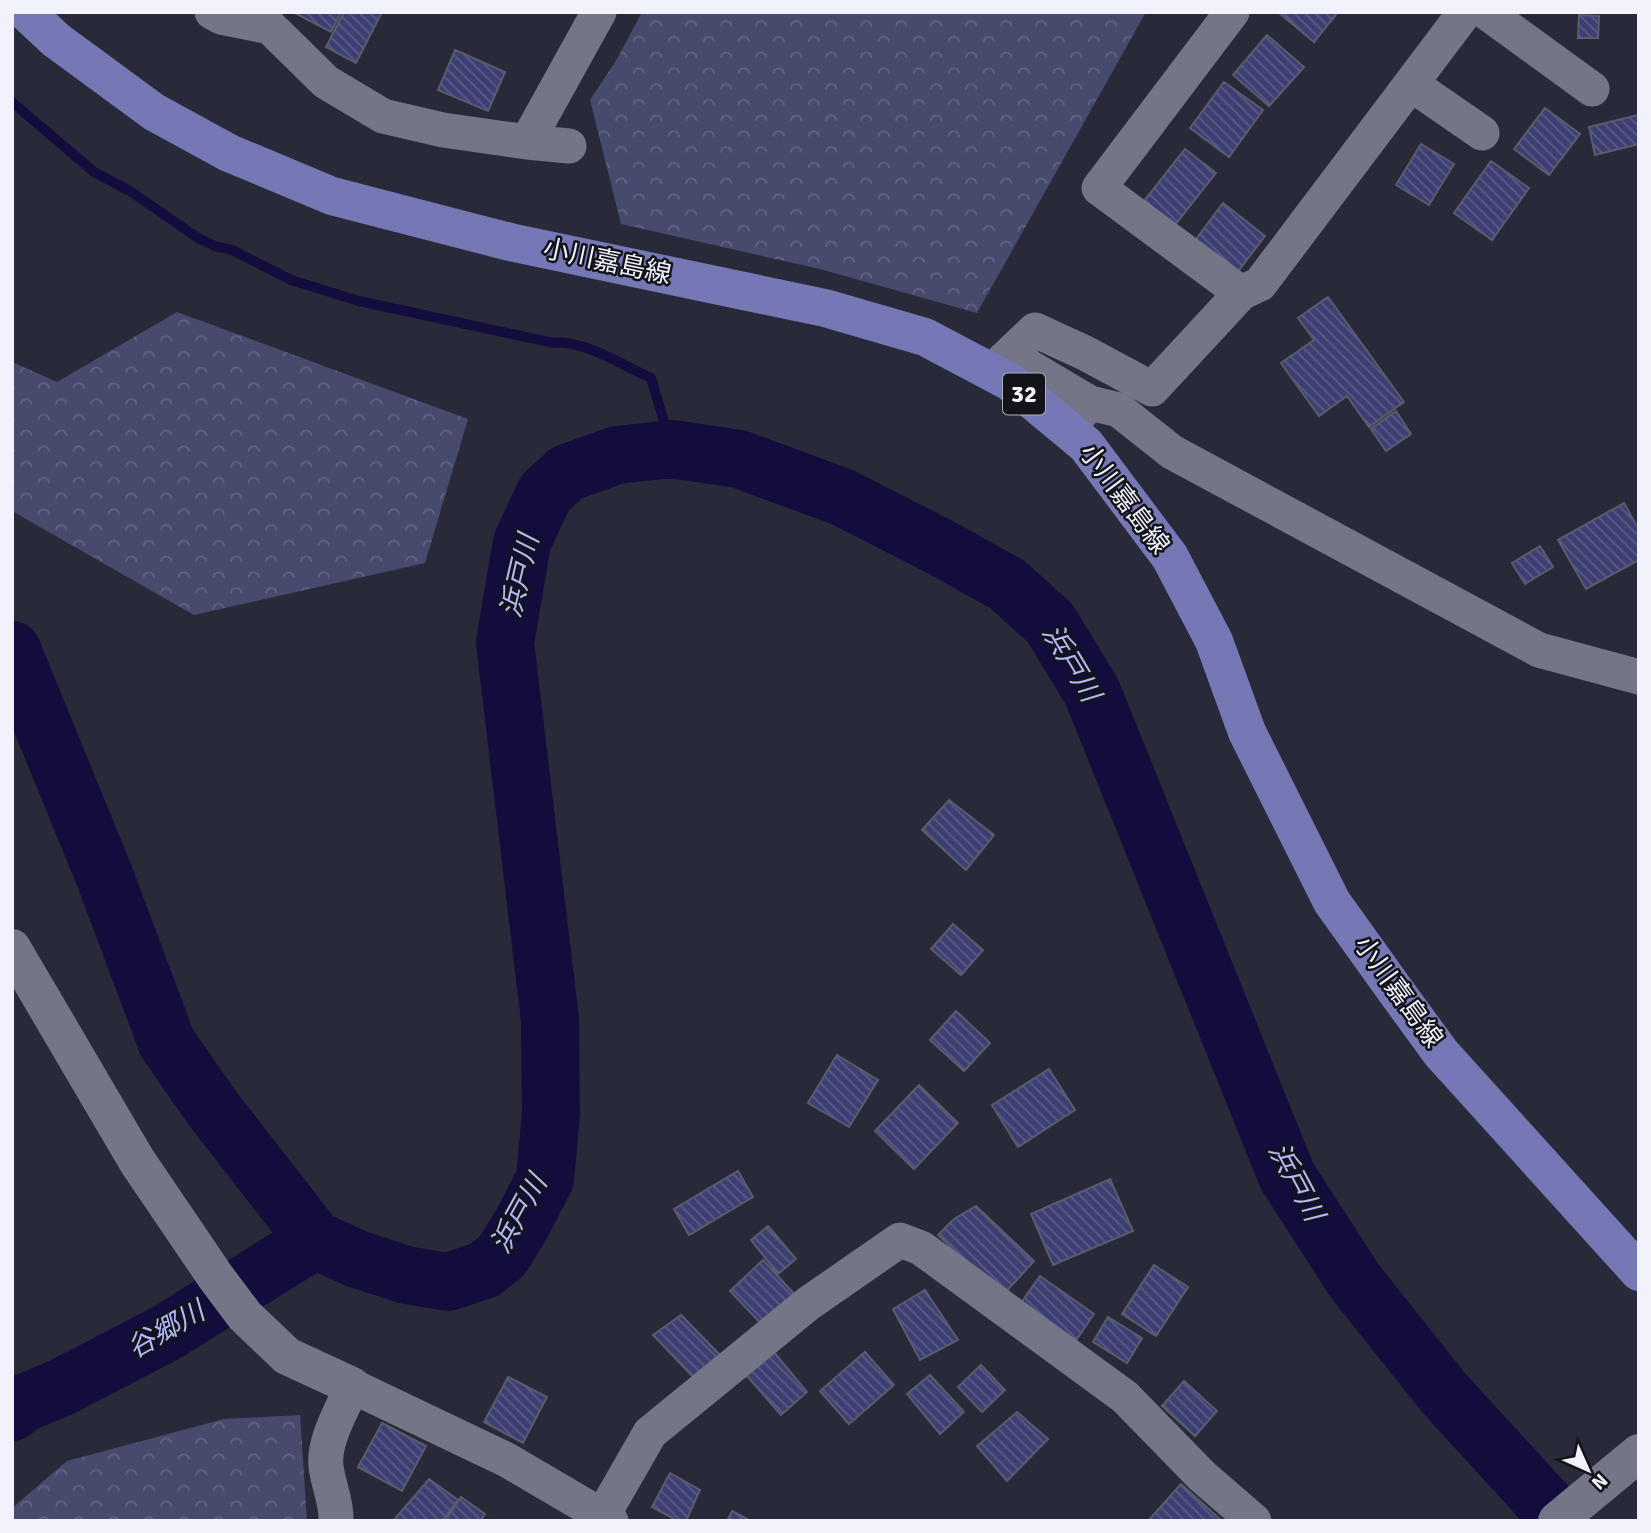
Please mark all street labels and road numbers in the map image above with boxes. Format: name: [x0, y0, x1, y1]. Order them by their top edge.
street label: 小川嘉島線: [540, 233, 674, 291]
road number: 32: [1003, 374, 1045, 414]
street label: 小川嘉島線: [1072, 437, 1176, 561]
street label: 小川嘉島線: [1347, 930, 1449, 1054]

